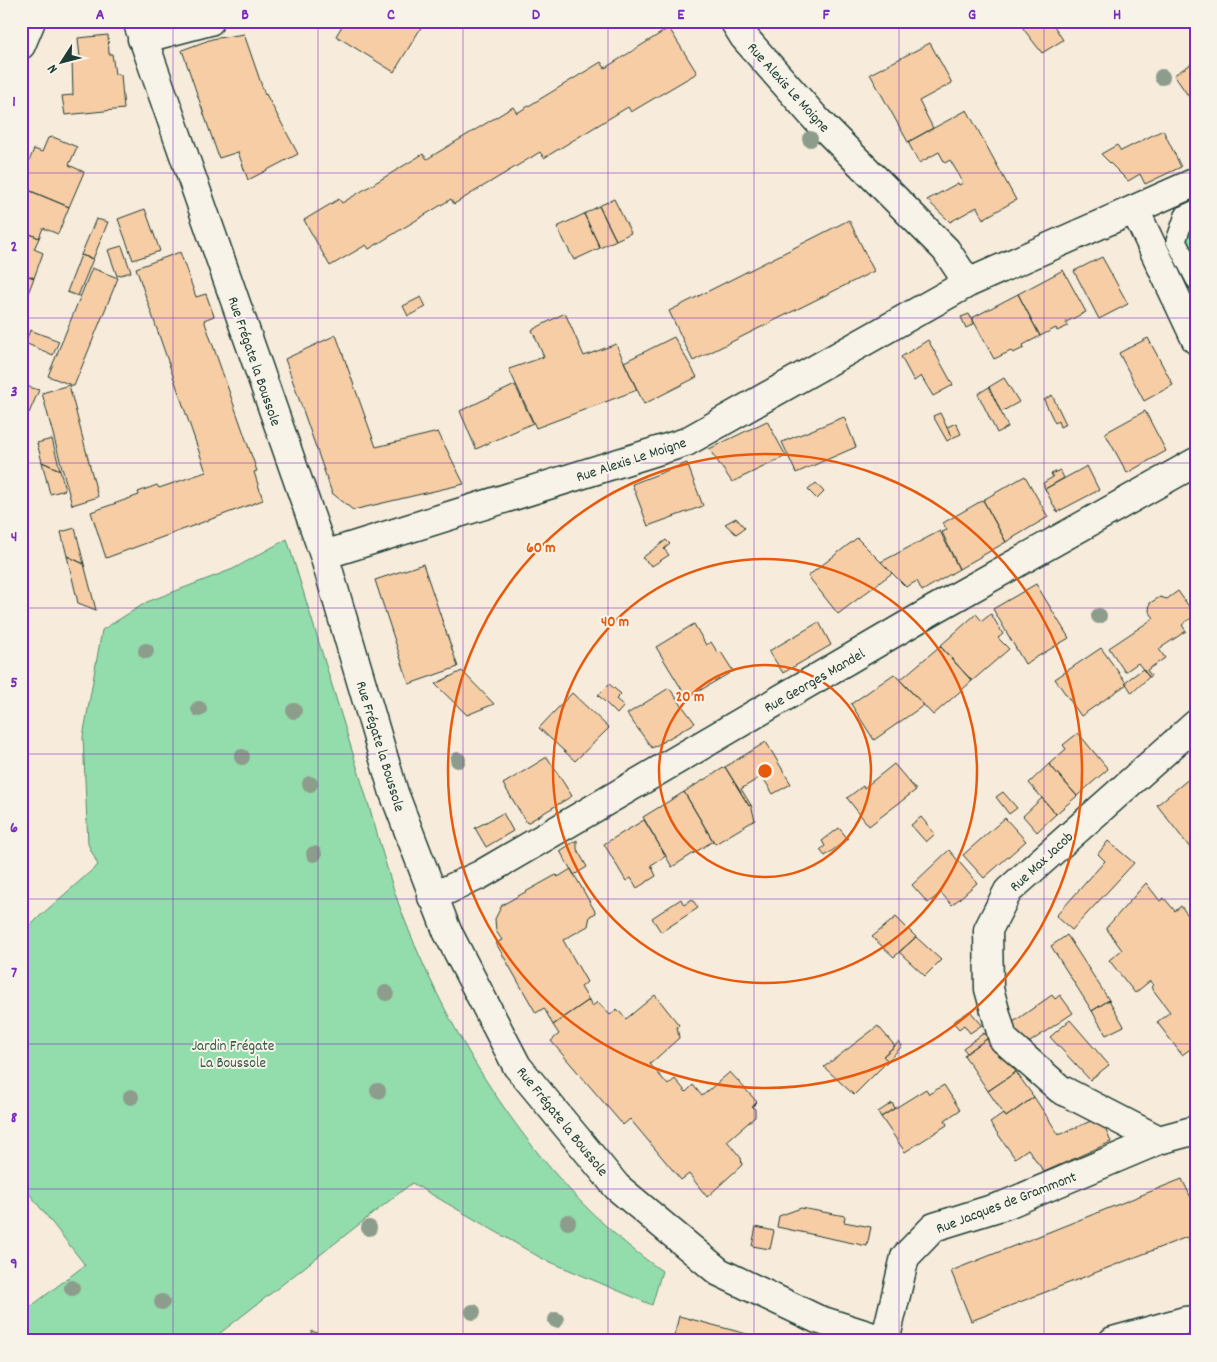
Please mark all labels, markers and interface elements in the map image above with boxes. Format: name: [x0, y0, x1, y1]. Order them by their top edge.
text: A: [96, 4, 105, 27]
text: B: [241, 4, 249, 27]
text: C: [387, 4, 395, 27]
text: D: [532, 4, 541, 27]
text: E: [677, 4, 685, 27]
text: F: [822, 4, 830, 27]
text: G: [968, 4, 976, 27]
text: H: [1113, 4, 1121, 27]
north arrow: [38, 38, 88, 88]
street label: Rue Alexis Le Moigne: [741, 38, 834, 139]
text: N: [43, 60, 63, 77]
text: 1: [12, 91, 16, 114]
text: 2: [11, 236, 18, 259]
street label: Rue Frégate la Boussole: [221, 294, 286, 430]
text: 3: [10, 381, 18, 404]
street label: Rue Alexis Le Moigne: [574, 433, 690, 489]
text: 4: [11, 526, 17, 549]
text: 60 m: [526, 538, 556, 560]
text: 40 m: [601, 612, 629, 634]
street label: Rue Georges Mandel: [761, 644, 870, 720]
text: 5: [10, 672, 18, 695]
street label: Rue Frégate la Boussole: [349, 679, 410, 815]
text: 20 m: [676, 687, 704, 709]
centre of rings: [756, 762, 774, 780]
text: 6: [10, 817, 18, 840]
street label: Rue Max Jacob: [1005, 827, 1079, 898]
text: 7: [11, 962, 17, 985]
park label: Jardin Frégate La Boussole: [192, 1036, 275, 1075]
street label: Rue Frégate la Boussole: [510, 1063, 613, 1182]
text: 8: [11, 1107, 18, 1130]
street label: Rue Jacques de Grammont: [933, 1167, 1081, 1241]
text: 9: [10, 1253, 18, 1276]

